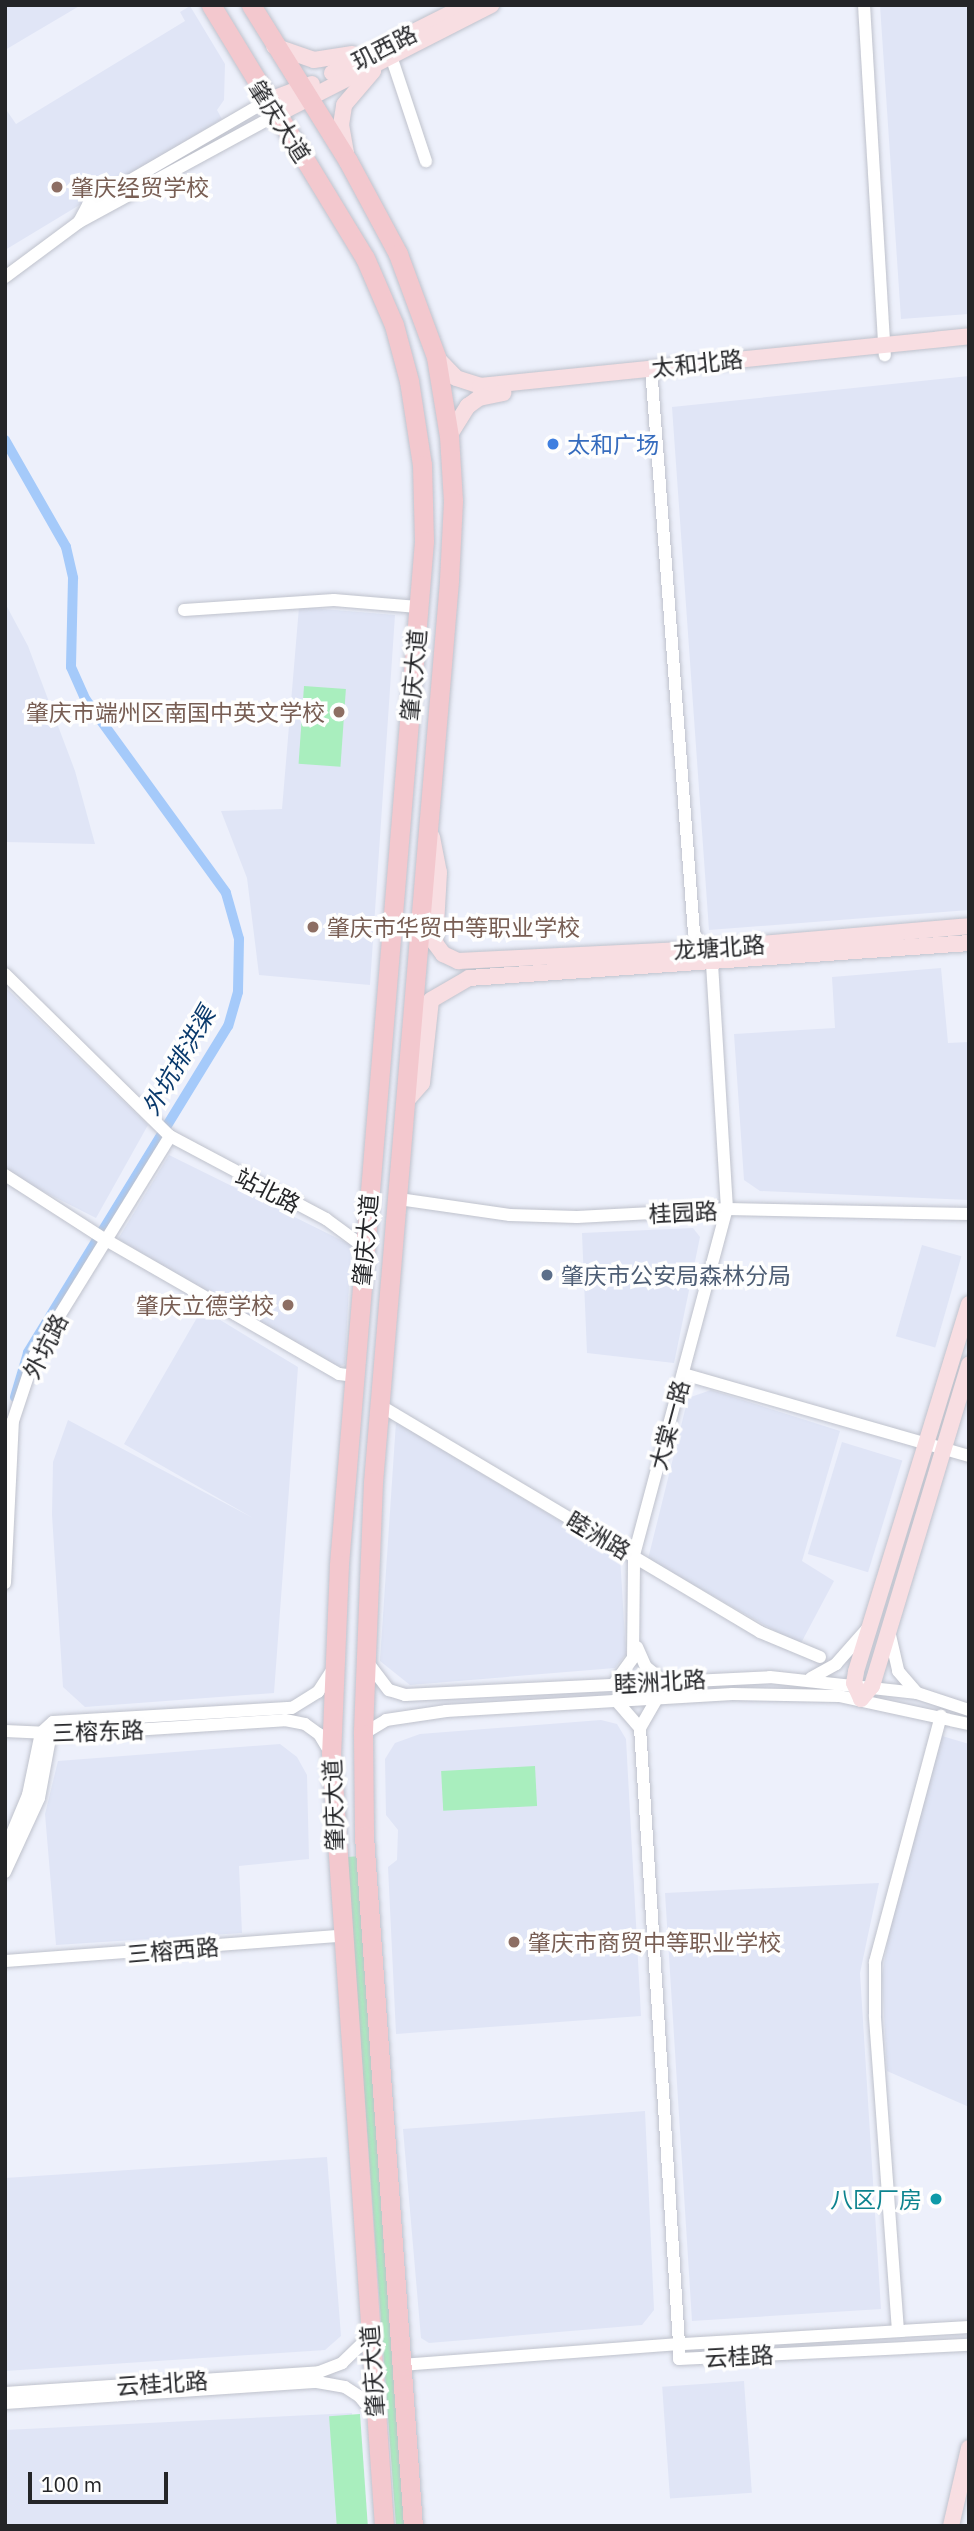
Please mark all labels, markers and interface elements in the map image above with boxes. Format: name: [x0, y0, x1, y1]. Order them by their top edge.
street label: 玑西路: [347, 19, 421, 75]
street label: 肇庆大道: [243, 75, 317, 167]
place label: 肇庆经贸学校: [71, 173, 209, 201]
marker: 肇庆经贸学校: [49, 179, 65, 195]
street label: 太和北路: [650, 344, 744, 382]
place label: 太和广场: [567, 430, 659, 458]
marker: 太和广场: [545, 436, 561, 452]
street label: 肇庆大道: [395, 628, 431, 722]
place label: 肇庆市端州区南国中英文学校: [26, 698, 325, 726]
marker: 肇庆市端州区南国中英文学校: [331, 704, 347, 720]
place label: 肇庆市华贸中等职业学校: [327, 913, 580, 941]
marker: 肇庆市华贸中等职业学校: [305, 919, 321, 935]
street label: 龙塘北路: [672, 930, 766, 964]
water label: 外坑排洪渠: [137, 1002, 221, 1120]
street label: 站北路: [231, 1162, 305, 1218]
street label: 肇庆大道: [347, 1193, 383, 1287]
street label: 桂园路: [648, 1196, 718, 1228]
place label: 肇庆市公安局森林分局: [561, 1261, 791, 1289]
marker: 肇庆市公安局森林分局: [539, 1267, 555, 1283]
place label: 肇庆立德学校: [136, 1291, 274, 1319]
marker: 肇庆立德学校: [280, 1297, 296, 1313]
street label: 外坑路: [17, 1309, 73, 1383]
street label: 大棠一路: [644, 1377, 694, 1473]
street label: 睦洲路: [562, 1505, 636, 1565]
street label: 睦洲北路: [613, 1665, 707, 1697]
street label: 三榕东路: [52, 1716, 144, 1746]
street label: 肇庆大道: [318, 1759, 348, 1851]
place label: 肇庆市商贸中等职业学校: [528, 1928, 781, 1956]
street label: 三榕西路: [126, 1932, 220, 1968]
marker: 肇庆市商贸中等职业学校: [506, 1934, 522, 1950]
place label: 八区厂房: [830, 2185, 922, 2213]
marker: 八区厂房: [928, 2191, 944, 2207]
street label: 肇庆大道: [355, 2324, 389, 2418]
street label: 云桂路: [704, 2340, 774, 2372]
street label: 云桂北路: [115, 2366, 209, 2400]
scale bar: [32, 2458, 172, 2502]
text: 100 m: [41, 2470, 102, 2498]

